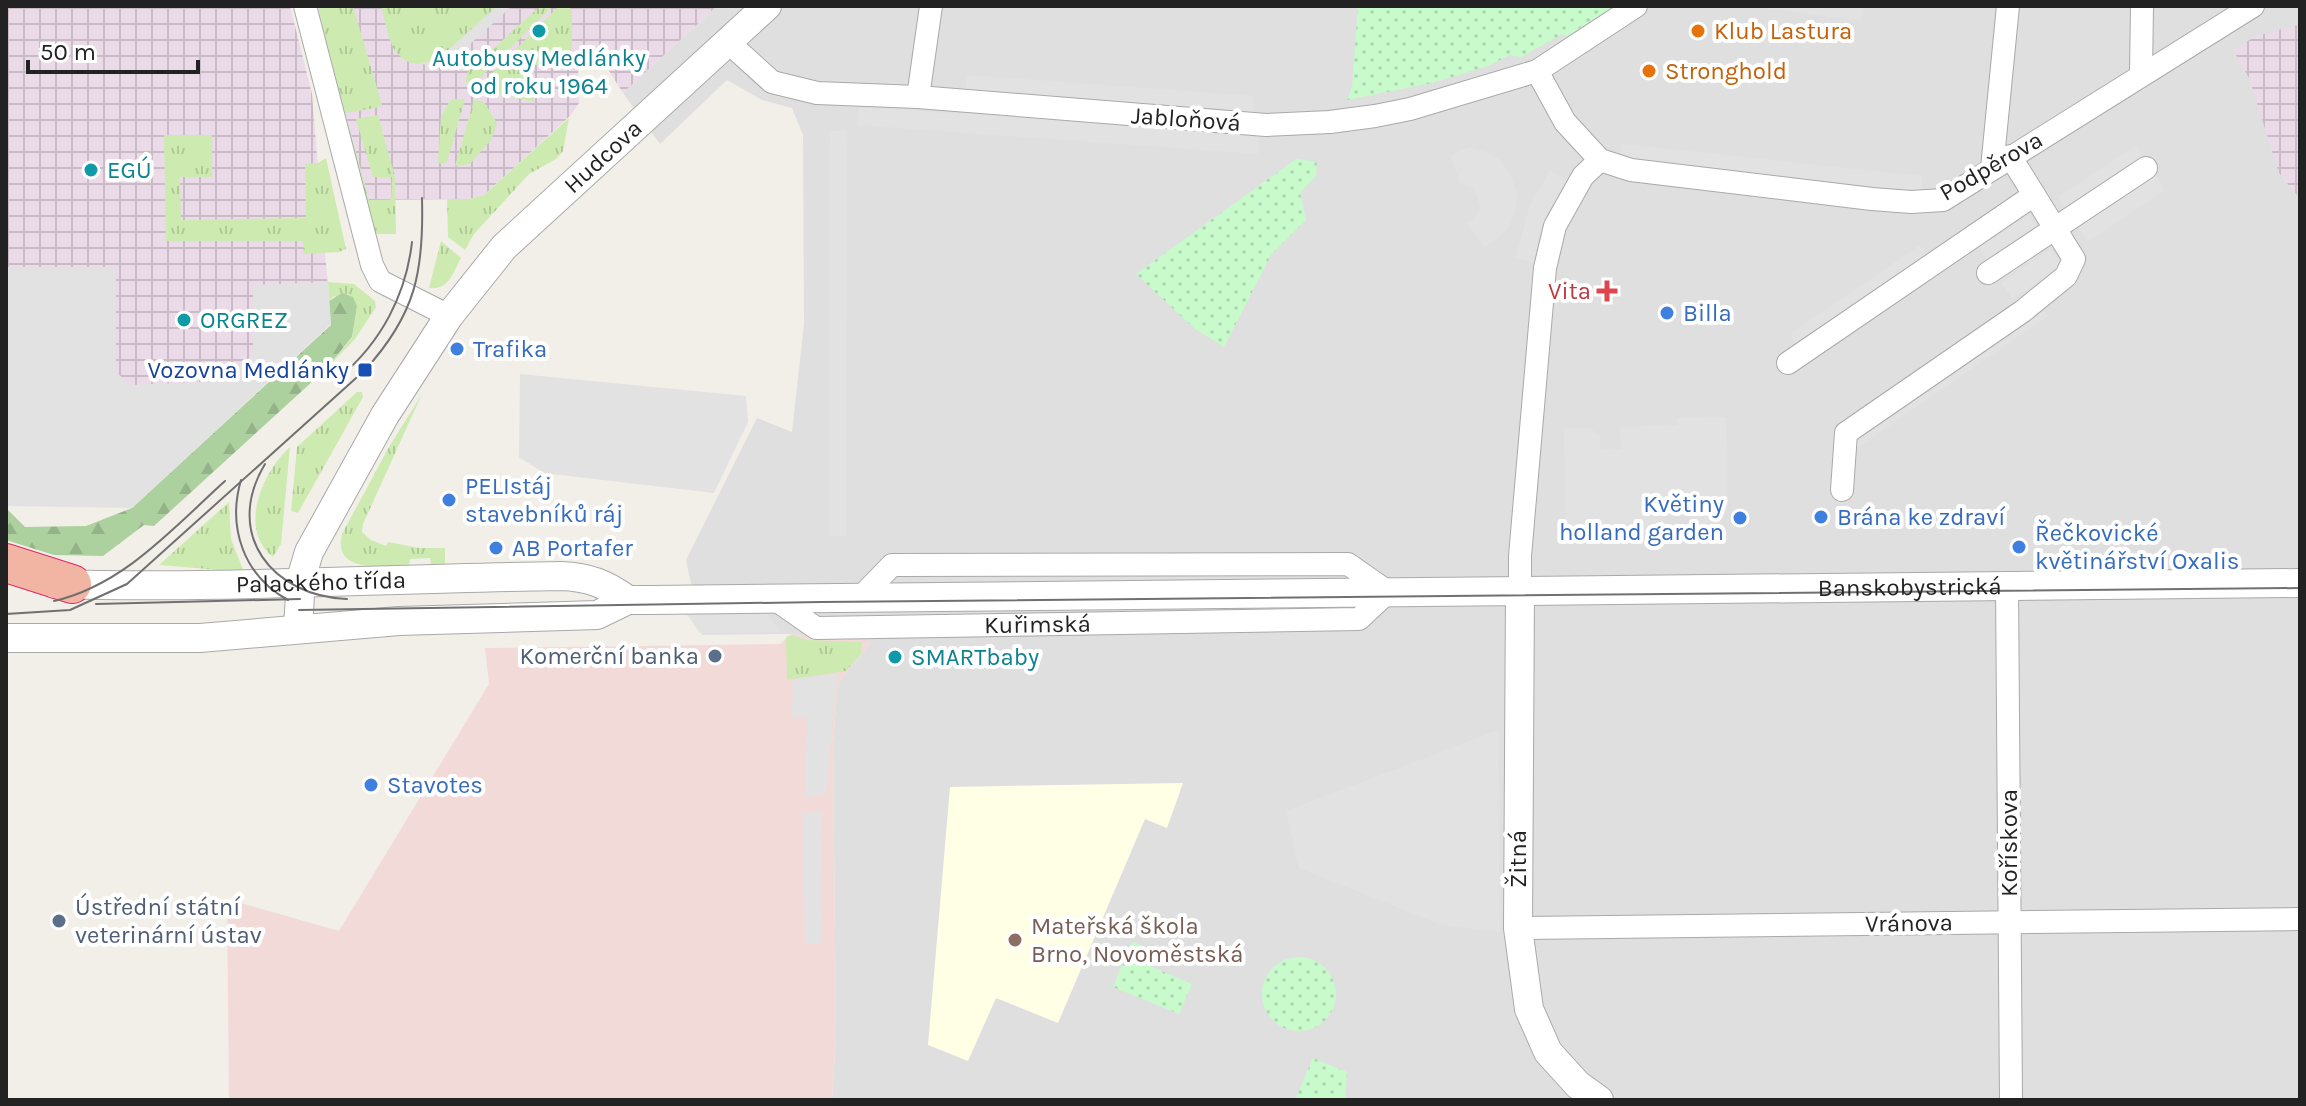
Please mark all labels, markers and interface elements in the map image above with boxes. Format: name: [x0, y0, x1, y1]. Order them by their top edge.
place label: Klub Lastura: [1714, 17, 1852, 45]
marker: Autobusy Medlánky od roku 1964: [530, 22, 548, 40]
marker: Klub Lastura: [1689, 22, 1707, 40]
scale bar: [28, 24, 198, 74]
text: 50 m: [40, 38, 96, 66]
place label: Autobusy Medlánky od roku 1964: [432, 44, 646, 100]
place label: Stronghold: [1665, 57, 1787, 85]
marker: Stronghold: [1640, 62, 1658, 80]
street label: Jabloňová: [1130, 101, 1242, 137]
street label: Hudcova: [558, 114, 647, 199]
street label: Podpěrova: [1935, 125, 2047, 207]
place label: EGÚ: [107, 155, 152, 184]
marker: EGÚ: [82, 161, 100, 179]
place label: Vita: [1548, 277, 1591, 305]
marker: Vita: [1598, 282, 1616, 300]
place label: Billa: [1683, 299, 1732, 327]
marker: Billa: [1658, 304, 1676, 322]
place label: ORGREZ: [200, 306, 288, 334]
marker: ORGREZ: [175, 311, 193, 329]
place label: Trafika: [473, 335, 547, 363]
marker: Trafika: [448, 340, 466, 358]
place label: Vozovna Medlánky: [148, 356, 349, 384]
marker: Vozovna Medlánky: [356, 361, 374, 379]
place label: PELIstáj stavebníků ráj: [465, 472, 623, 528]
place label: Květiny holland garden: [1559, 490, 1724, 546]
marker: PELIstáj stavebníků ráj: [440, 491, 458, 509]
place label: Brána ke zdraví: [1837, 503, 2006, 531]
marker: Brána ke zdraví: [1812, 508, 1830, 526]
marker: Květiny holland garden: [1731, 509, 1749, 527]
place label: Řečkovické květinářství Oxalis: [2035, 519, 2239, 575]
place label: AB Portafer: [512, 534, 633, 562]
marker: Řečkovické květinářství Oxalis: [2010, 538, 2028, 556]
marker: AB Portafer: [487, 539, 505, 557]
street label: Palackého třída: [236, 566, 407, 598]
street label: Banskobystrická: [1818, 572, 2002, 602]
street label: Kuřimská: [984, 609, 1091, 639]
place label: Komerční banka: [519, 642, 699, 670]
place label: SMARTbaby: [911, 643, 1039, 671]
marker: Komerční banka: [706, 647, 724, 665]
marker: SMARTbaby: [886, 648, 904, 666]
place label: Stavotes: [387, 771, 483, 799]
marker: Stavotes: [362, 776, 380, 794]
street label: Kořískova: [1995, 789, 2023, 897]
street label: Žitná: [1504, 830, 1532, 888]
place label: Ústřední státní veterinární ústav: [75, 892, 262, 949]
street label: Vránova: [1865, 908, 1953, 938]
marker: Ústřední státní veterinární ústav: [50, 912, 68, 930]
place label: Mateřská škola Brno, Novoměstská: [1031, 912, 1243, 968]
marker: Mateřská škola Brno, Novoměstská: [1006, 931, 1024, 949]

